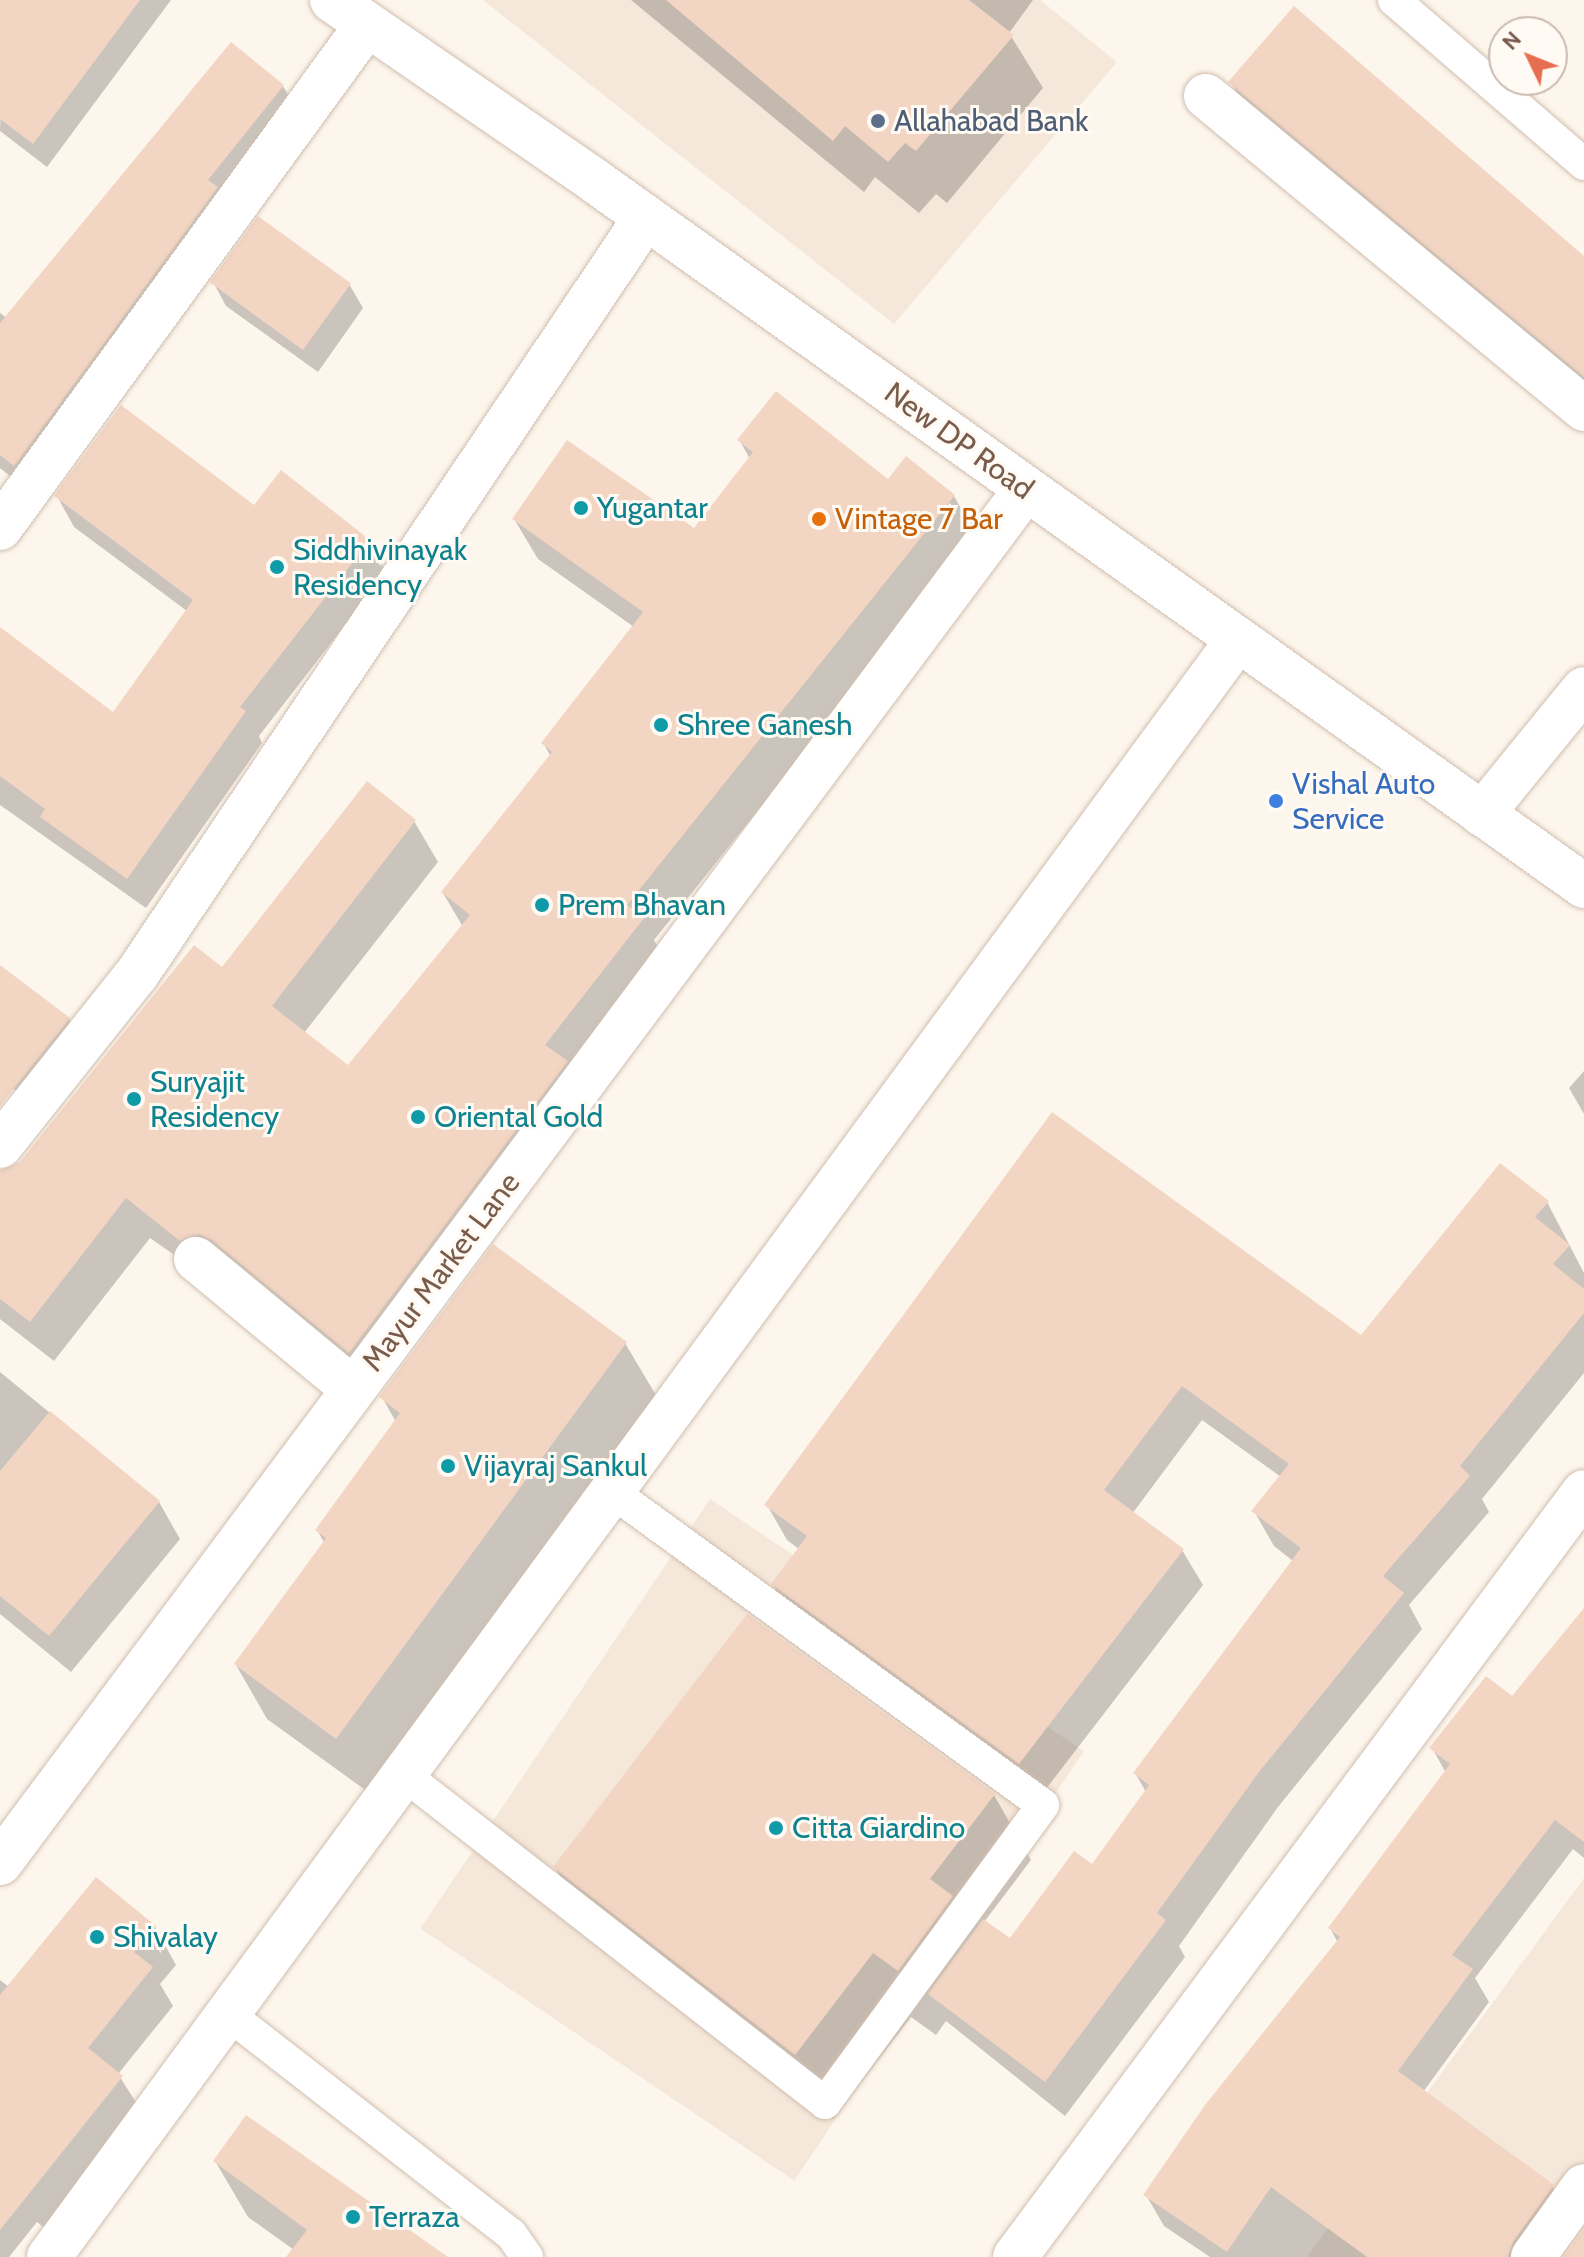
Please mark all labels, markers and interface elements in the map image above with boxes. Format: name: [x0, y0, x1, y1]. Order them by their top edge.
north arrow: [1488, 16, 1568, 96]
text: N: [1496, 26, 1527, 56]
place label: Allahabad Bank: [894, 103, 1088, 139]
marker: Allahabad Bank: [869, 112, 887, 130]
street label: New DP Road: [877, 375, 1041, 507]
place label: Yugantar: [597, 490, 708, 526]
marker: Yugantar: [572, 499, 590, 517]
place label: Vintage 7 Bar: [835, 501, 1003, 537]
marker: Vintage 7 Bar: [810, 510, 828, 528]
place label: Siddhivinayak Residency: [293, 532, 467, 602]
marker: Siddhivinayak Residency: [268, 558, 286, 576]
place label: Shree Ganesh: [677, 707, 853, 743]
marker: Shree Ganesh: [652, 716, 670, 734]
place label: Vishal Auto Service: [1292, 766, 1435, 836]
marker: Vishal Auto Service: [1267, 792, 1285, 810]
place label: Prem Bhavan: [558, 887, 726, 923]
marker: Prem Bhavan: [533, 896, 551, 914]
place label: Suryajit Residency: [150, 1064, 279, 1134]
marker: Suryajit Residency: [125, 1090, 143, 1108]
place label: Oriental Gold: [434, 1099, 603, 1135]
marker: Oriental Gold: [409, 1108, 427, 1126]
street label: Mayur Market Lane: [354, 1165, 528, 1379]
place label: Vijayraj Sankul: [464, 1448, 647, 1484]
marker: Vijayraj Sankul: [439, 1457, 457, 1475]
place label: Citta Giardino: [792, 1810, 965, 1846]
marker: Citta Giardino: [767, 1819, 785, 1837]
place label: Shivalay: [113, 1919, 218, 1955]
marker: Shivalay: [88, 1928, 106, 1946]
place label: Terraza: [369, 2199, 460, 2235]
marker: Terraza: [344, 2208, 362, 2226]

